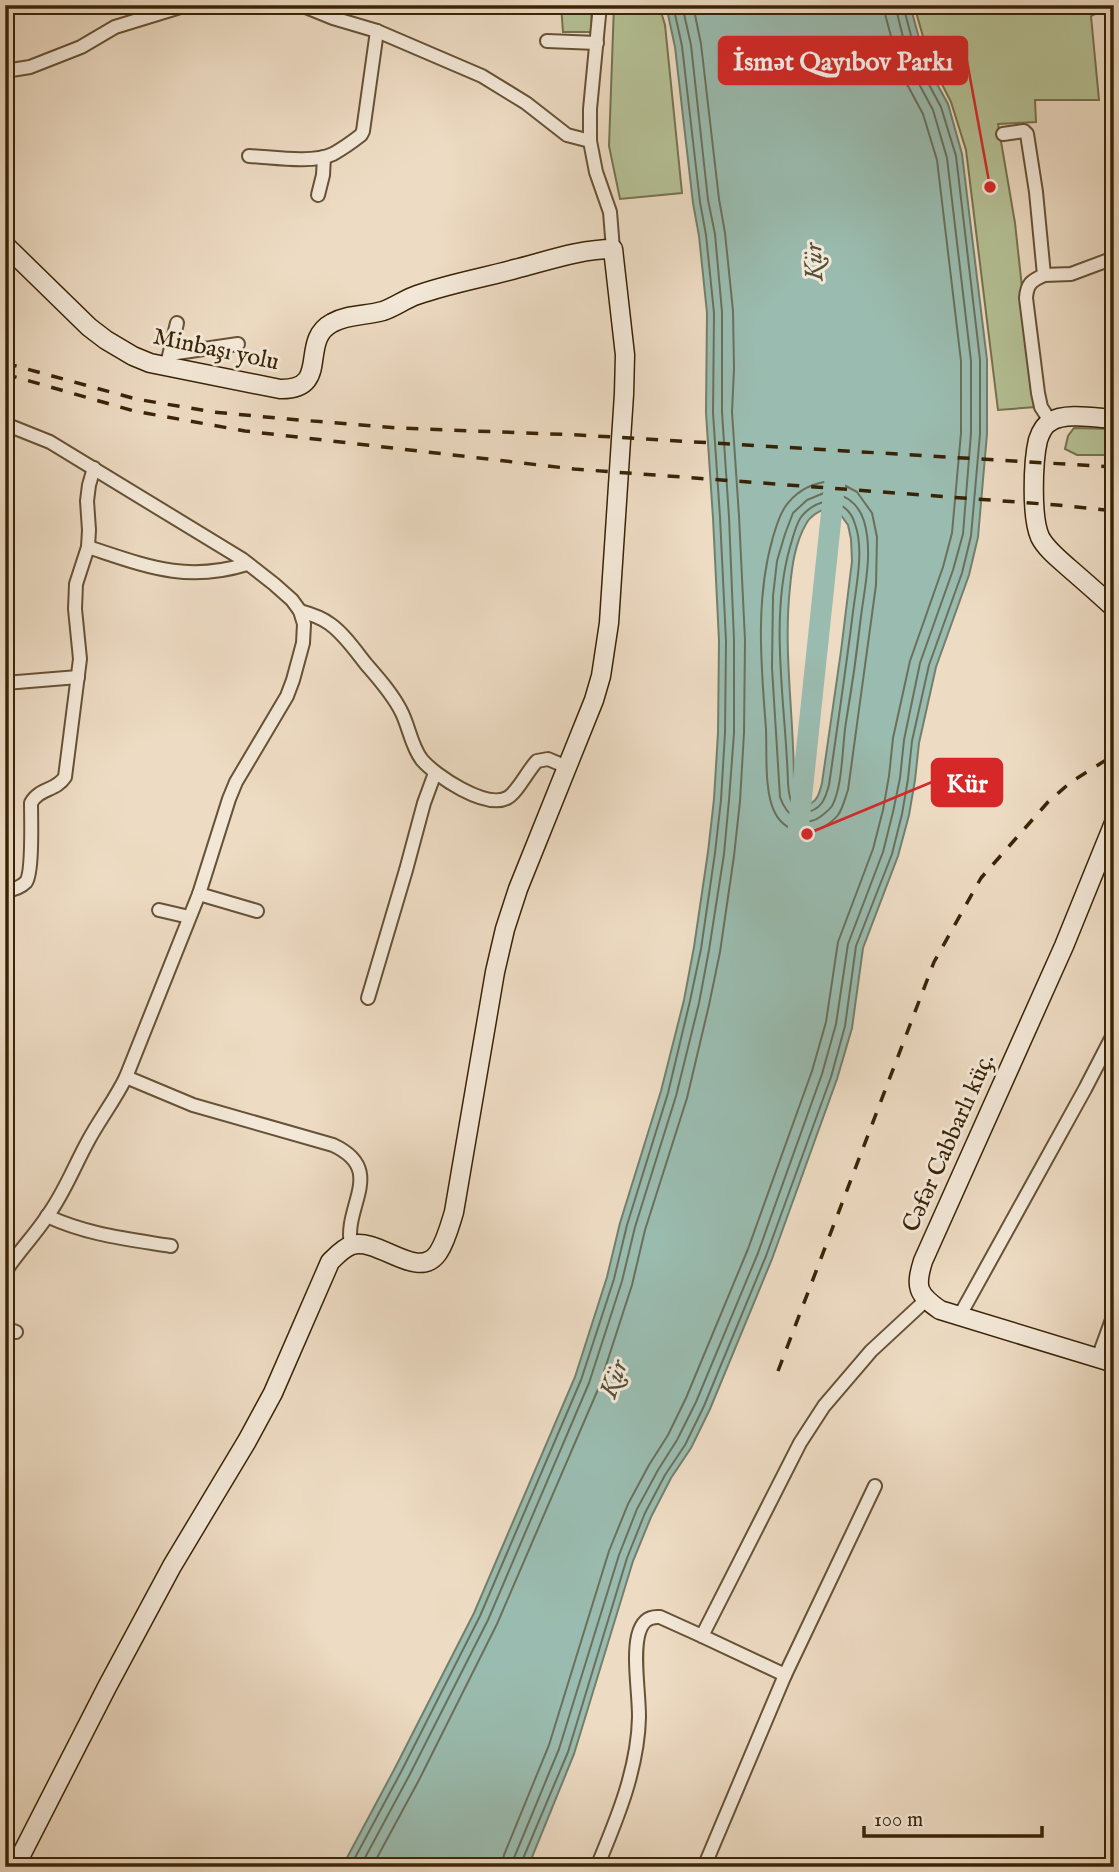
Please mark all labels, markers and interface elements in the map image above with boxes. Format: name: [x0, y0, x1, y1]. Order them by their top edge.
callout: İsmət Qayıbov Parkı: [719, 37, 967, 84]
text: İsmət Qayıbov Parkı: [733, 46, 953, 79]
water label: Kür: [797, 241, 831, 283]
street label: Minbaşı yolu: [150, 322, 282, 378]
callout: Kür: [932, 759, 1002, 806]
text: Kür: [946, 768, 988, 801]
street label: Cəfər Cabbarlı küç.: [896, 1049, 1002, 1237]
water label: Kür: [592, 1354, 636, 1403]
scale bar: [864, 1795, 1042, 1839]
text: 100 m: [874, 1807, 923, 1834]

